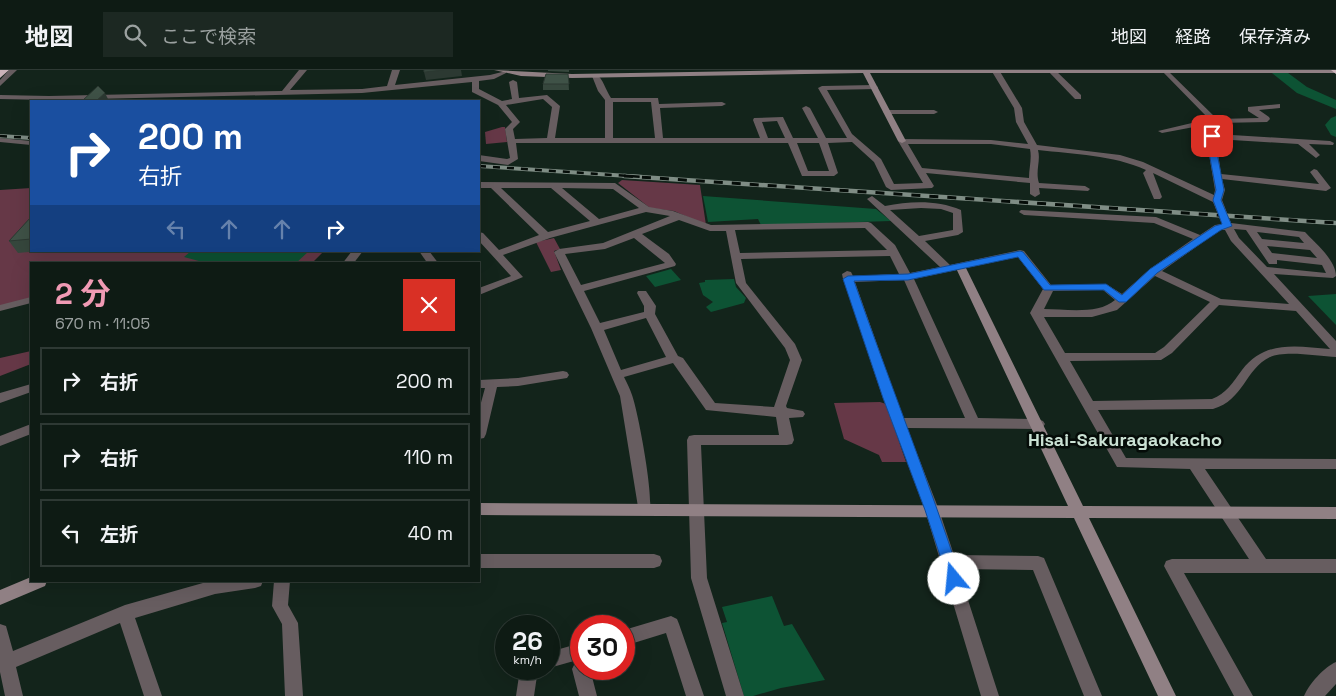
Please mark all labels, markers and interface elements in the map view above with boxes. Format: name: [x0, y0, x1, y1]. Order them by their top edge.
search box: [103, 12, 453, 57]
text: 地図: [25, 21, 73, 52]
icon: search: [121, 21, 149, 49]
text: ここで検索: [161, 24, 256, 49]
text: 地図: [1111, 25, 1147, 48]
text: 経路: [1175, 25, 1211, 48]
text: 保存済み: [1239, 25, 1311, 48]
text: 200 m: [138, 115, 243, 159]
pin: [1191, 115, 1233, 157]
icon: right: [55, 120, 120, 185]
icon: arrive: [1198, 122, 1226, 150]
text: 右折: [138, 162, 182, 190]
icon: left: [162, 215, 190, 243]
icon: ahead: [215, 215, 243, 243]
icon: ahead: [268, 215, 296, 243]
icon: right: [321, 215, 349, 243]
text: 2 分: [55, 274, 110, 313]
button: close: [403, 279, 455, 331]
text: 670 m · 11:05: [55, 313, 150, 334]
icon: right: [57, 367, 85, 395]
text: 200 m: [396, 369, 453, 394]
text: 右折: [100, 370, 138, 395]
district label: Hisai-Sakuragaokacho: [1028, 428, 1222, 451]
icon: right: [57, 443, 85, 471]
text: 110 m: [404, 445, 453, 470]
text: 右折: [100, 446, 138, 471]
icon: left: [57, 519, 85, 547]
text: 40 m: [408, 521, 453, 546]
text: 左折: [100, 522, 138, 547]
position arrow: [927, 552, 979, 604]
speed limit sign: 30: [570, 615, 635, 680]
text: 26: [512, 625, 543, 657]
text: km/h: [513, 652, 542, 668]

